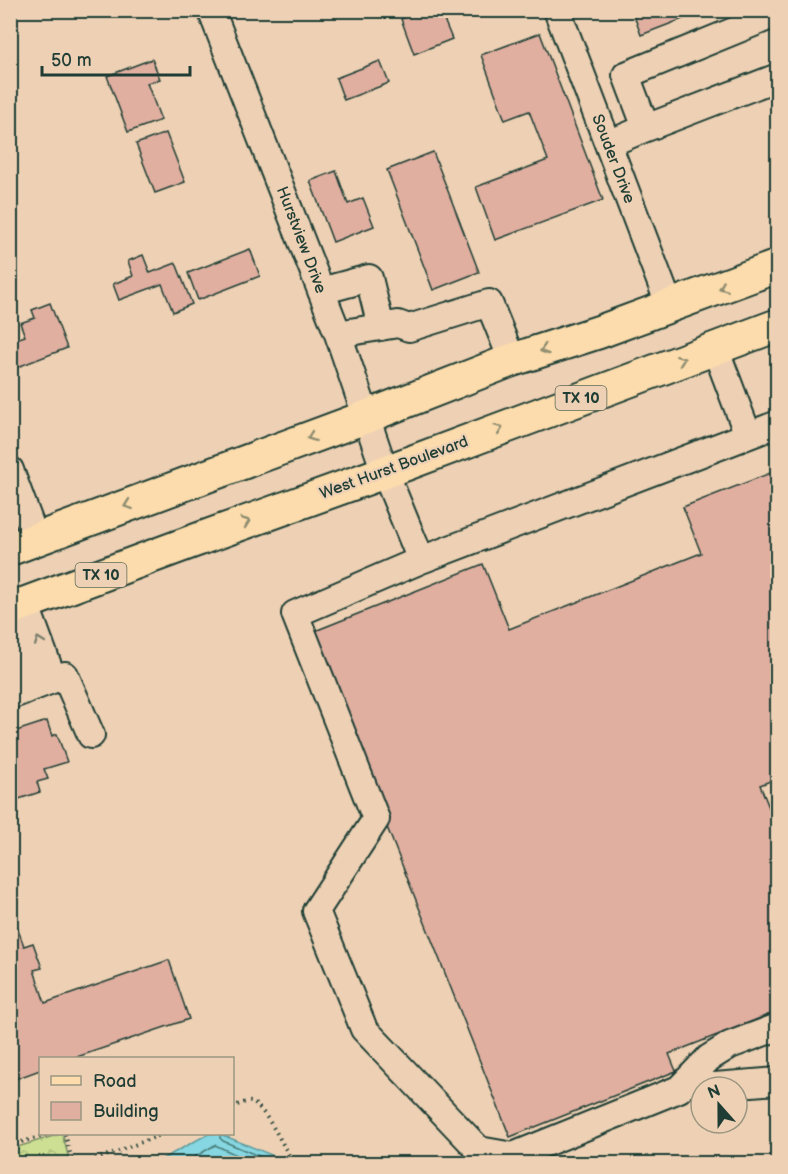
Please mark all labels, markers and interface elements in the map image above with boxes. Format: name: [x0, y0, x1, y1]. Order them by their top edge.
scale bar: [42, 39, 190, 77]
text: 50 m: [51, 50, 92, 71]
street label: Souder Drive: [587, 112, 639, 207]
street label: Hurstview Drive: [272, 184, 330, 297]
one-way arrow: [718, 280, 729, 292]
one-way arrow: [539, 343, 550, 355]
one-way arrow: [676, 355, 686, 368]
road number: TX 10: [556, 386, 606, 410]
one-way arrow: [493, 424, 504, 437]
one-way arrow: [306, 430, 317, 443]
street label: West Hurst Boulevard: [317, 432, 471, 504]
one-way arrow: [123, 498, 134, 511]
one-way arrow: [240, 517, 251, 530]
road number: TX 10: [76, 563, 126, 587]
one-way arrow: [34, 637, 47, 647]
legend: [39, 1057, 234, 1135]
text: Road: [93, 1071, 137, 1092]
north arrow: [689, 1075, 749, 1135]
text: N: [705, 1081, 723, 1103]
text: Building: [93, 1101, 159, 1122]

